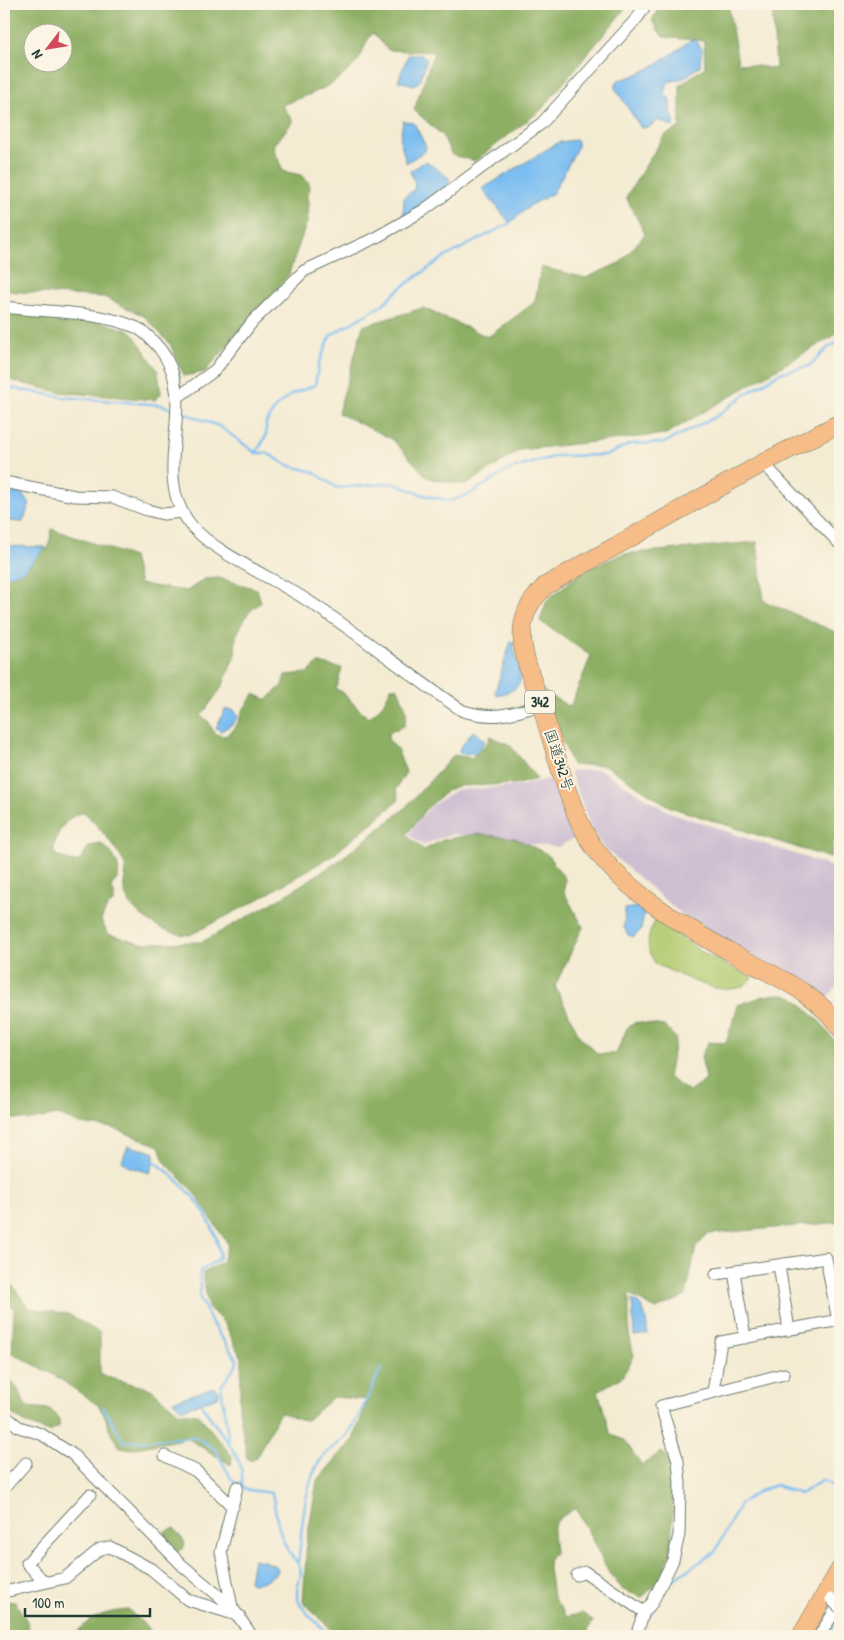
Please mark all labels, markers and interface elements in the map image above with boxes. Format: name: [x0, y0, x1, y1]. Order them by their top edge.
north arrow: [22, 22, 72, 72]
text: N: [26, 46, 46, 63]
road number: 342: [525, 690, 555, 714]
street label: 国道342号: [540, 726, 579, 794]
scale bar: [25, 1585, 150, 1617]
text: 100 m: [32, 1592, 65, 1613]

